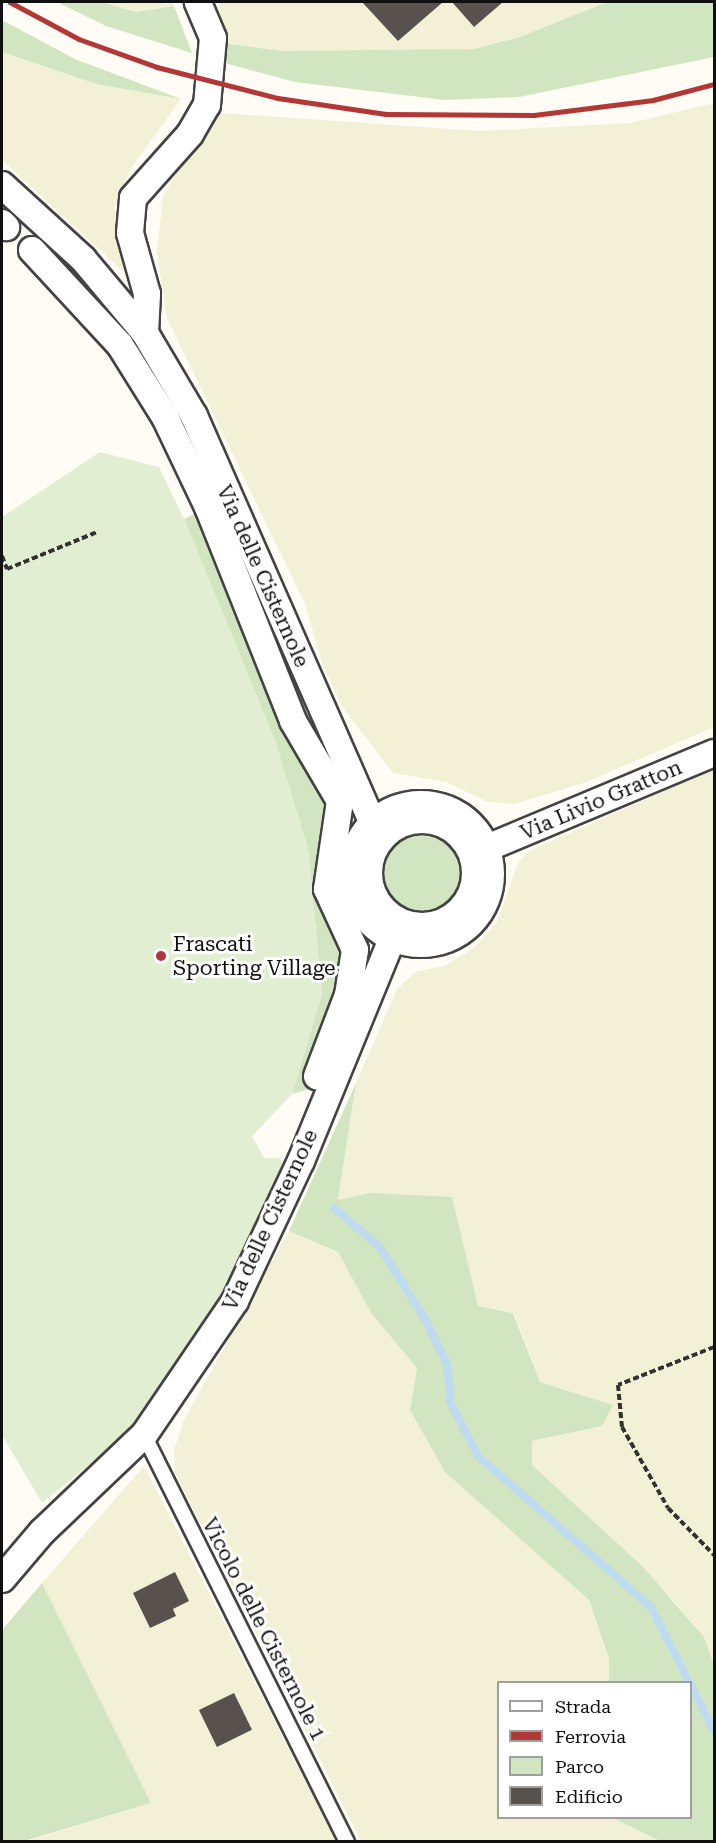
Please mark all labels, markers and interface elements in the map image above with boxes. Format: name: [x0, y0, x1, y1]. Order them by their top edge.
street label: Via delle Cisternole: [211, 481, 315, 671]
street label: Via Livio Gratton: [516, 755, 686, 845]
place label: Frascati Sporting Village: [173, 931, 336, 981]
marker: Frascati Sporting Village: [154, 949, 168, 963]
street label: Via delle Cisternole: [217, 1125, 323, 1315]
street label: Vicolo delle Cisternole 1: [197, 1513, 331, 1745]
legend: [497, 1681, 692, 1819]
text: Strada: [555, 1696, 611, 1717]
text: Ferrovia: [555, 1726, 626, 1747]
text: Parco: [555, 1756, 604, 1777]
text: Edificio: [555, 1786, 623, 1807]

